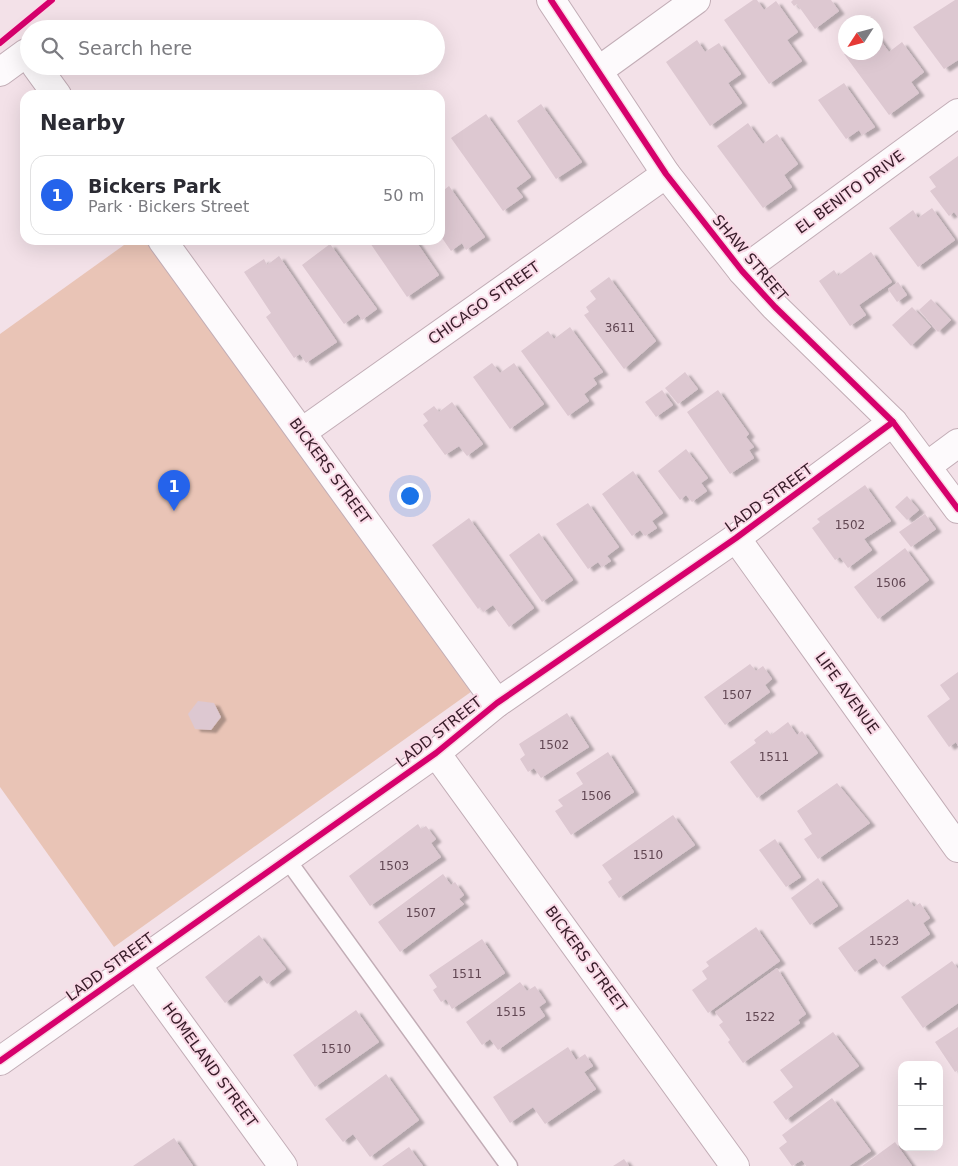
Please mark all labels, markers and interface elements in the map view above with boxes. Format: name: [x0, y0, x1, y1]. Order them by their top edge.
north arrow: [838, 15, 883, 60]
search box: [20, 20, 445, 75]
icon: search: [38, 34, 66, 62]
text: Search here: [78, 37, 192, 59]
text: Nearby: [40, 111, 125, 135]
street label: EL BENITO DRIVE: [792, 147, 908, 237]
text: Bickers Park: [88, 175, 221, 197]
text: 1: [51, 186, 63, 205]
text: 50 m: [383, 186, 424, 205]
text: Park · Bickers Street: [88, 197, 249, 216]
street label: SHAW STREET: [709, 211, 792, 305]
street label: CHICAGO STREET: [425, 257, 544, 348]
house number: 3611: [605, 321, 635, 335]
street label: BICKERS STREET: [286, 415, 375, 528]
street label: LADD STREET: [722, 460, 817, 536]
pin: 1: [158, 470, 190, 511]
your location: [397, 483, 423, 509]
house number: 1502: [835, 518, 865, 532]
house number: 1506: [876, 576, 906, 590]
street label: LIFE AVENUE: [811, 649, 883, 737]
house number: 1507: [722, 688, 752, 702]
street label: LADD STREET: [392, 692, 486, 771]
house number: 1502: [539, 738, 569, 752]
house number: 1511: [759, 750, 789, 764]
house number: 1506: [581, 789, 611, 803]
house number: 1510: [633, 848, 663, 862]
house number: 1503: [379, 859, 409, 873]
street label: BICKERS STREET: [542, 903, 631, 1016]
house number: 1507: [406, 906, 436, 920]
street label: LADD STREET: [63, 929, 158, 1005]
house number: 1523: [869, 934, 899, 948]
house number: 1511: [452, 967, 482, 981]
street label: HOMELAND STREET: [159, 999, 262, 1131]
house number: 1515: [496, 1005, 526, 1019]
house number: 1522: [745, 1010, 775, 1024]
house number: 1510: [321, 1042, 351, 1056]
map controls: [898, 1061, 943, 1151]
button: +: [898, 1061, 943, 1106]
button: −: [898, 1106, 943, 1151]

